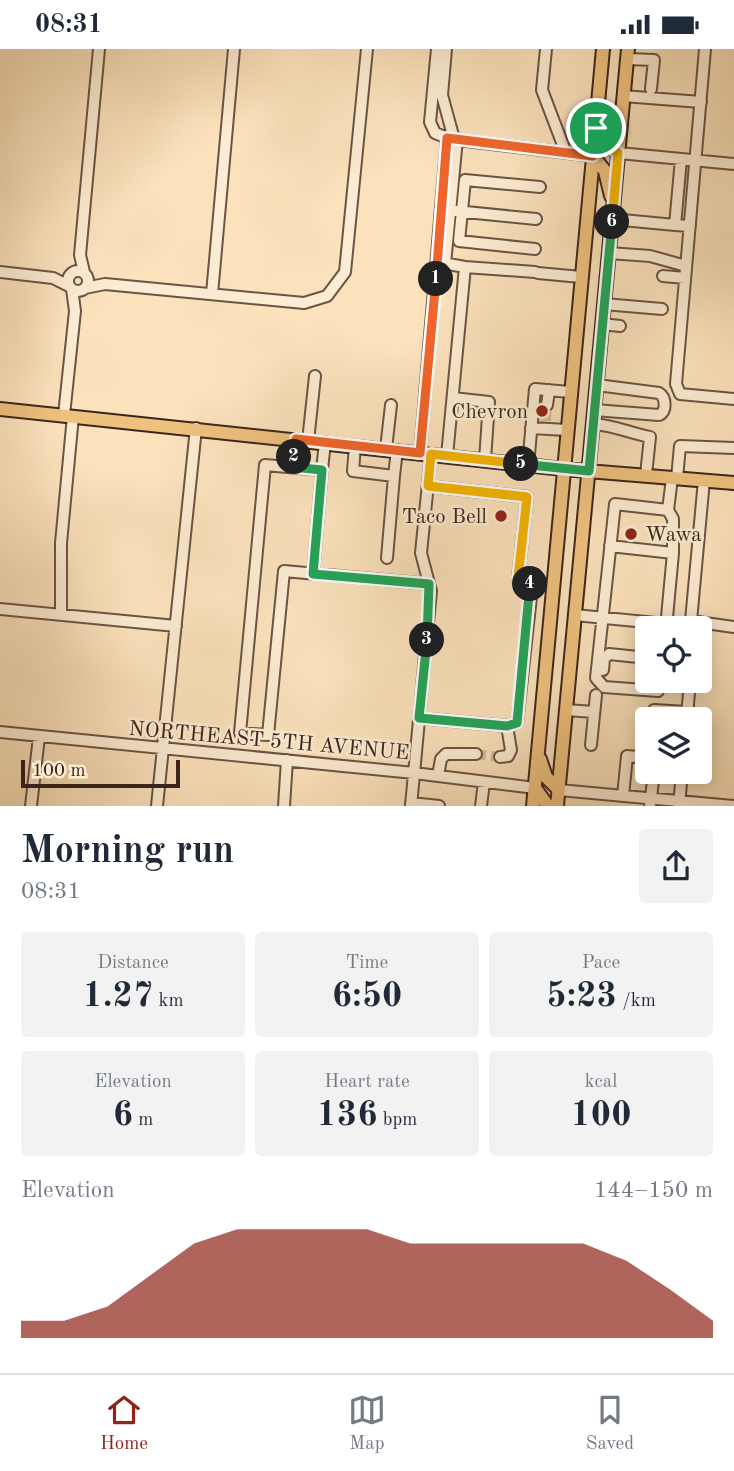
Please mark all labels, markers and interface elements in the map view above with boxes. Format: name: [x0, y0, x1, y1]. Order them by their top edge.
text: 08:31: [35, 12, 103, 38]
pin: [566, 98, 626, 158]
icon: arrive: [577, 109, 615, 147]
pin: 6: [594, 205, 630, 239]
text: 6: [606, 212, 617, 231]
pin: 1: [418, 261, 453, 296]
text: 1: [430, 269, 441, 288]
place label: Chevron: [451, 402, 528, 423]
marker: Chevron: [534, 403, 550, 419]
pin: 2: [276, 439, 312, 475]
text: 2: [288, 447, 299, 466]
pin: 5: [504, 447, 538, 481]
text: 5: [515, 454, 526, 473]
place label: Taco Bell: [402, 507, 487, 528]
marker: Taco Bell: [493, 508, 509, 524]
place label: Wawa: [645, 525, 702, 546]
marker: Wawa: [623, 526, 639, 542]
pin: 4: [512, 567, 548, 601]
text: 4: [524, 574, 535, 593]
map controls: [635, 616, 712, 784]
button: locate: [635, 616, 712, 693]
pin: 3: [410, 623, 444, 657]
text: 3: [421, 630, 432, 649]
button: layers: [635, 707, 712, 784]
street label: NORTHEAST 5TH AVENUE: [128, 719, 410, 764]
scale bar: [21, 757, 180, 789]
text: 100 m: [32, 762, 85, 781]
button: share: [639, 829, 713, 903]
text: Morning run: [21, 833, 234, 871]
text: 08:31: [21, 880, 81, 903]
text: Distance: [97, 954, 169, 973]
text: Time: [346, 954, 388, 973]
text: Pace: [582, 954, 620, 973]
text: 1.27: [83, 979, 153, 1014]
text: 6:50: [332, 979, 402, 1014]
text: 5:23: [546, 979, 617, 1014]
text: km: [153, 992, 184, 1011]
text: /km: [617, 992, 656, 1011]
text: Elevation: [94, 1073, 172, 1092]
text: Heart rate: [324, 1073, 410, 1092]
text: kcal: [585, 1073, 617, 1092]
text: 6: [113, 1098, 133, 1133]
text: 136: [317, 1098, 377, 1133]
text: 100: [571, 1098, 631, 1133]
text: m: [133, 1111, 153, 1130]
text: bpm: [377, 1111, 417, 1130]
text: Elevation: [21, 1179, 115, 1202]
text: 144–150 m: [594, 1179, 713, 1202]
tab: Home: [100, 1391, 148, 1456]
tab: Map: [348, 1391, 386, 1456]
tab: Saved: [586, 1391, 634, 1456]

